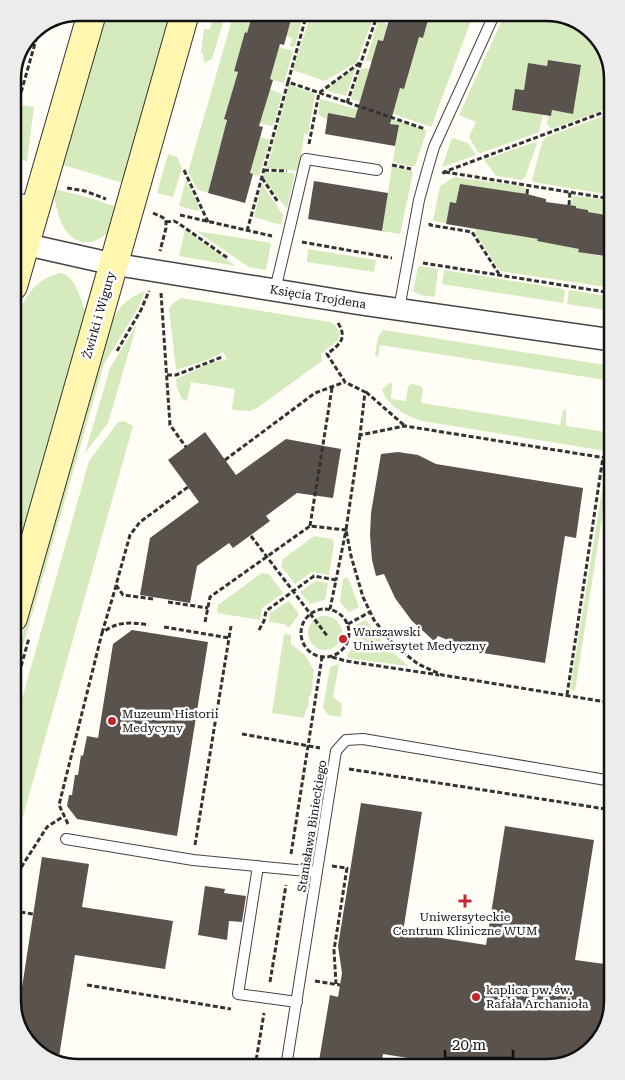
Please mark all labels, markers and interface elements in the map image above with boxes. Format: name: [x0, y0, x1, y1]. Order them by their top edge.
street label: Żwirki i Wigury: [80, 269, 118, 360]
street label: Księcia Trojdena: [269, 282, 368, 312]
place label: Warszawski Uniwersytet Medyczny: [353, 625, 487, 653]
marker: Warszawski Uniwersytet Medyczny: [337, 633, 349, 645]
place label: Muzeum Historii Medycyny: [122, 707, 219, 735]
marker: Muzeum Historii Medycyny: [106, 715, 118, 727]
street label: Stanisława Binieckiego: [295, 759, 329, 893]
marker: Uniwersyteckie Centrum Kliniczne WUM: [458, 894, 472, 908]
place label: Uniwersyteckie Centrum Kliniczne WUM: [393, 910, 537, 938]
place label: kaplica pw. św. Rafała Archanioła: [486, 983, 589, 1011]
marker: kaplica pw. św. Rafała Archanioła: [470, 991, 482, 1003]
scale bar: [445, 1028, 512, 1060]
text: 20 m: [452, 1036, 487, 1054]

